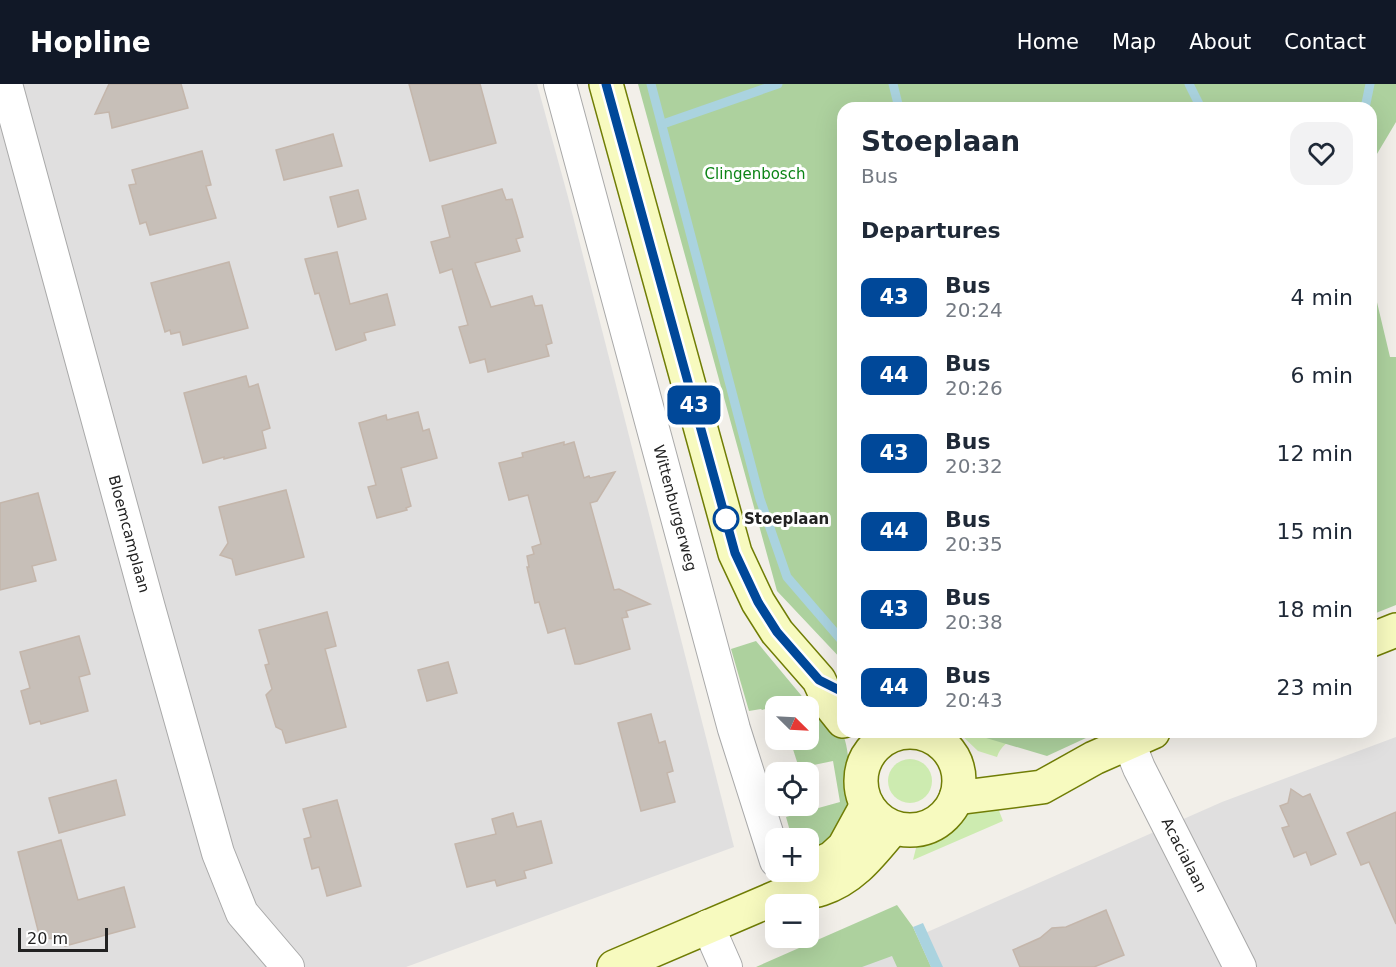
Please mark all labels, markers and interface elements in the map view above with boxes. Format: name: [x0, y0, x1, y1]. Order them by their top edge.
text: Hopline: [30, 26, 151, 59]
text: Home: [1017, 30, 1079, 54]
text: Map: [1112, 30, 1156, 54]
text: About: [1189, 30, 1251, 54]
text: Contact: [1284, 30, 1366, 54]
button: heart: [1290, 122, 1353, 185]
text: Stoeplaan: [861, 125, 1020, 158]
text: Bus: [861, 164, 898, 188]
park label: Clingenbosch: [705, 165, 805, 183]
text: Departures: [861, 218, 1001, 243]
text: Bus: [945, 273, 991, 298]
text: 43: [879, 285, 909, 309]
text: 4 min: [1291, 285, 1353, 310]
text: 20:24: [945, 298, 1003, 322]
text: Bus: [945, 351, 991, 376]
text: 44: [879, 363, 909, 387]
text: 6 min: [1291, 363, 1353, 388]
text: 20:26: [945, 376, 1003, 400]
line badge: 43: [667, 386, 721, 424]
text: 43: [679, 393, 709, 417]
text: Bus: [945, 429, 991, 454]
text: 43: [879, 441, 909, 465]
text: 12 min: [1277, 441, 1353, 466]
street label: Wittenburgerweg: [649, 443, 701, 573]
text: 20:32: [945, 454, 1003, 478]
street label: Bloemcamplaan: [105, 473, 153, 595]
marker: Stoeplaan: [713, 506, 739, 532]
text: Bus: [945, 507, 991, 532]
place label: Stoeplaan: [744, 510, 829, 528]
text: 44: [879, 519, 909, 543]
text: 15 min: [1277, 519, 1353, 544]
text: 20:35: [945, 532, 1003, 556]
text: Bus: [945, 585, 991, 610]
text: 43: [879, 597, 909, 621]
text: 18 min: [1277, 597, 1353, 622]
text: 20:38: [945, 610, 1003, 634]
text: Bus: [945, 663, 991, 688]
text: 44: [879, 675, 909, 699]
text: 23 min: [1277, 675, 1353, 700]
text: 20:43: [945, 688, 1003, 712]
north arrow: [765, 696, 819, 750]
map controls: [765, 696, 819, 948]
button: locate: [765, 762, 819, 816]
street label: Acacialaan: [1158, 815, 1210, 895]
button: +: [765, 828, 819, 882]
button: −: [765, 894, 819, 948]
scale bar: [18, 925, 108, 952]
text: 20 m: [27, 929, 68, 948]

